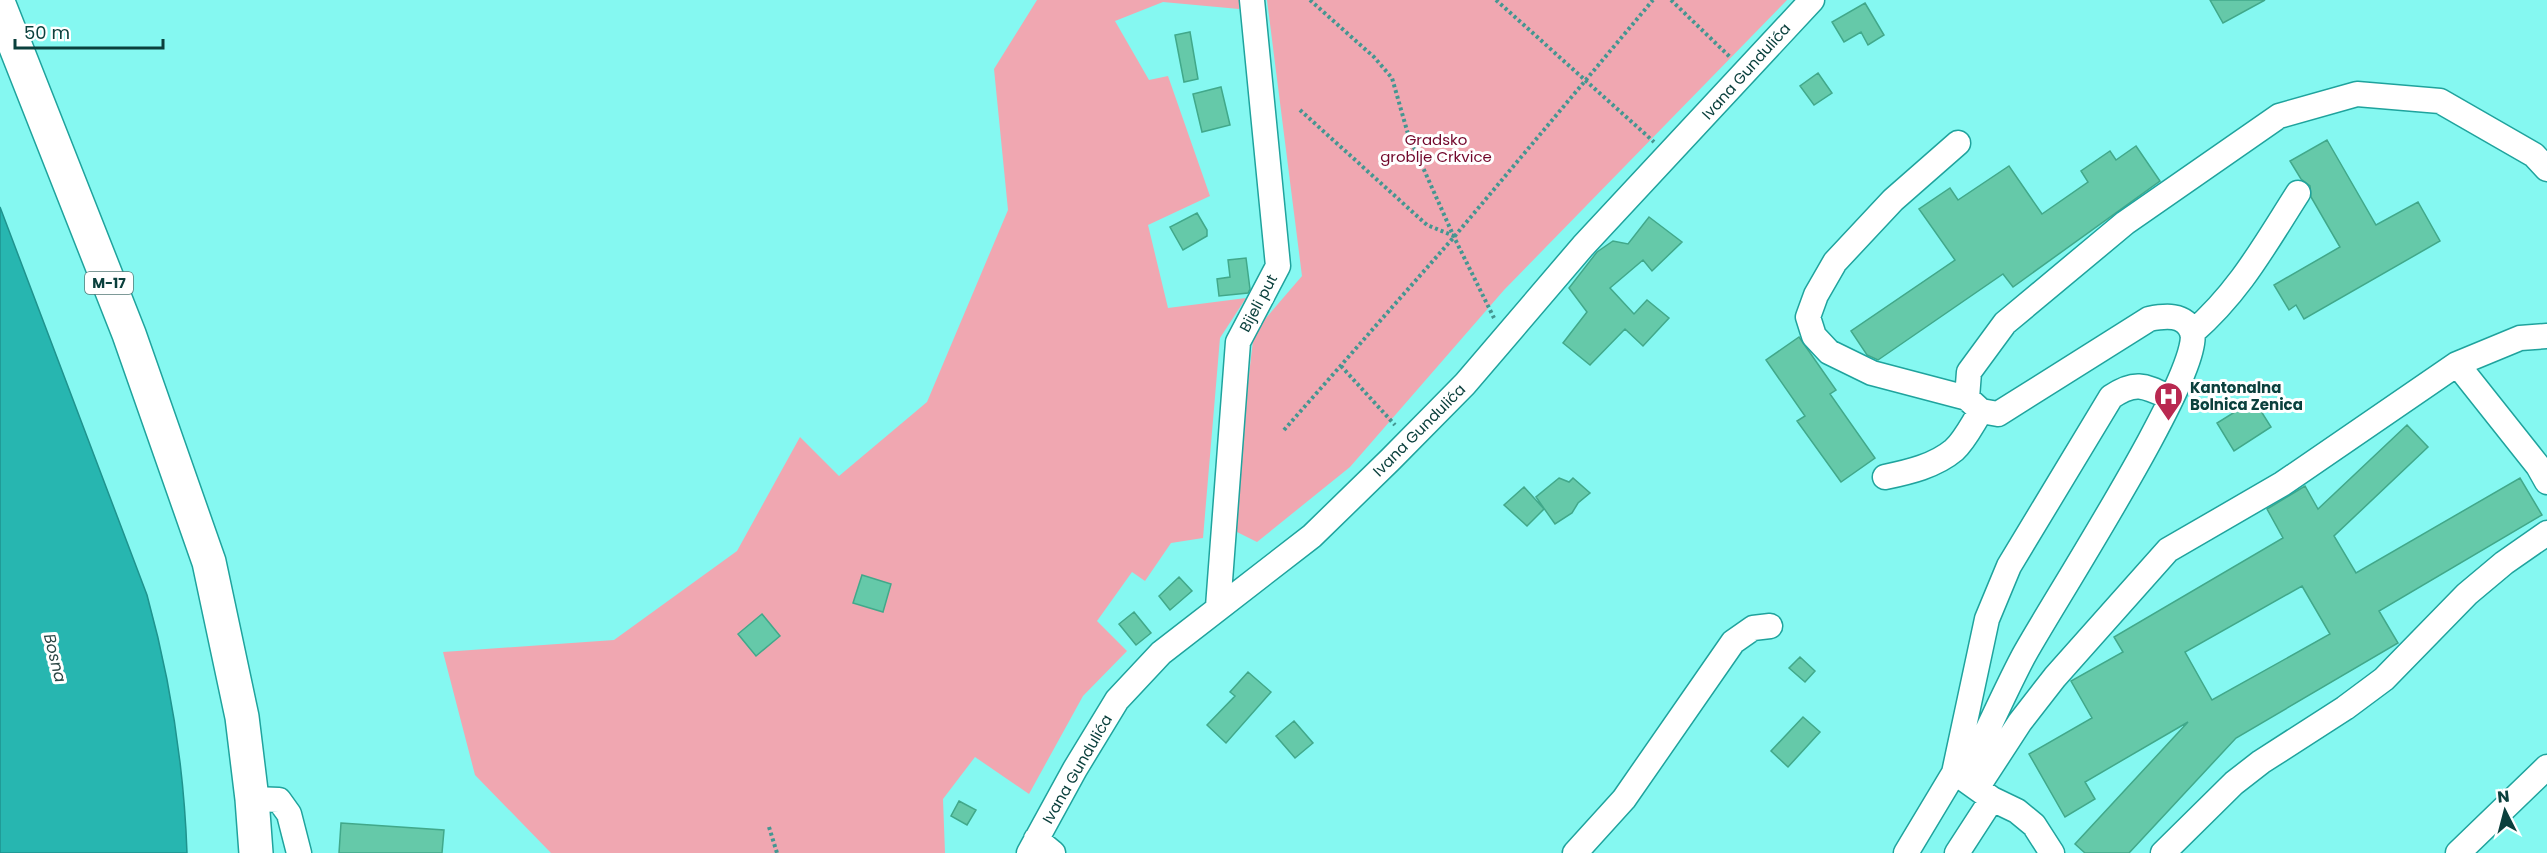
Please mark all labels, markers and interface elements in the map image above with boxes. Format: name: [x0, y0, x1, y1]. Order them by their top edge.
scale bar: [15, 12, 164, 50]
street label: Ivana Gundulića: [1697, 18, 1795, 124]
text: 50 m: [24, 20, 70, 45]
park label: Gradsko groblje Crkvice: [1380, 129, 1492, 167]
street label: Bijeli put: [1234, 270, 1282, 336]
road number: M-17: [85, 272, 133, 294]
place label: Kantonalna Bolnica Zenica: [2190, 377, 2303, 415]
street label: Ivana Gundulića: [1368, 379, 1470, 481]
hospital icon: Kantonalna Bolnica Zenica: [2153, 380, 2185, 422]
water label: Bosna: [38, 631, 72, 685]
street label: Ivana Gundulića: [1037, 710, 1117, 828]
north arrow: [2475, 781, 2535, 841]
text: N: [2496, 785, 2511, 809]

